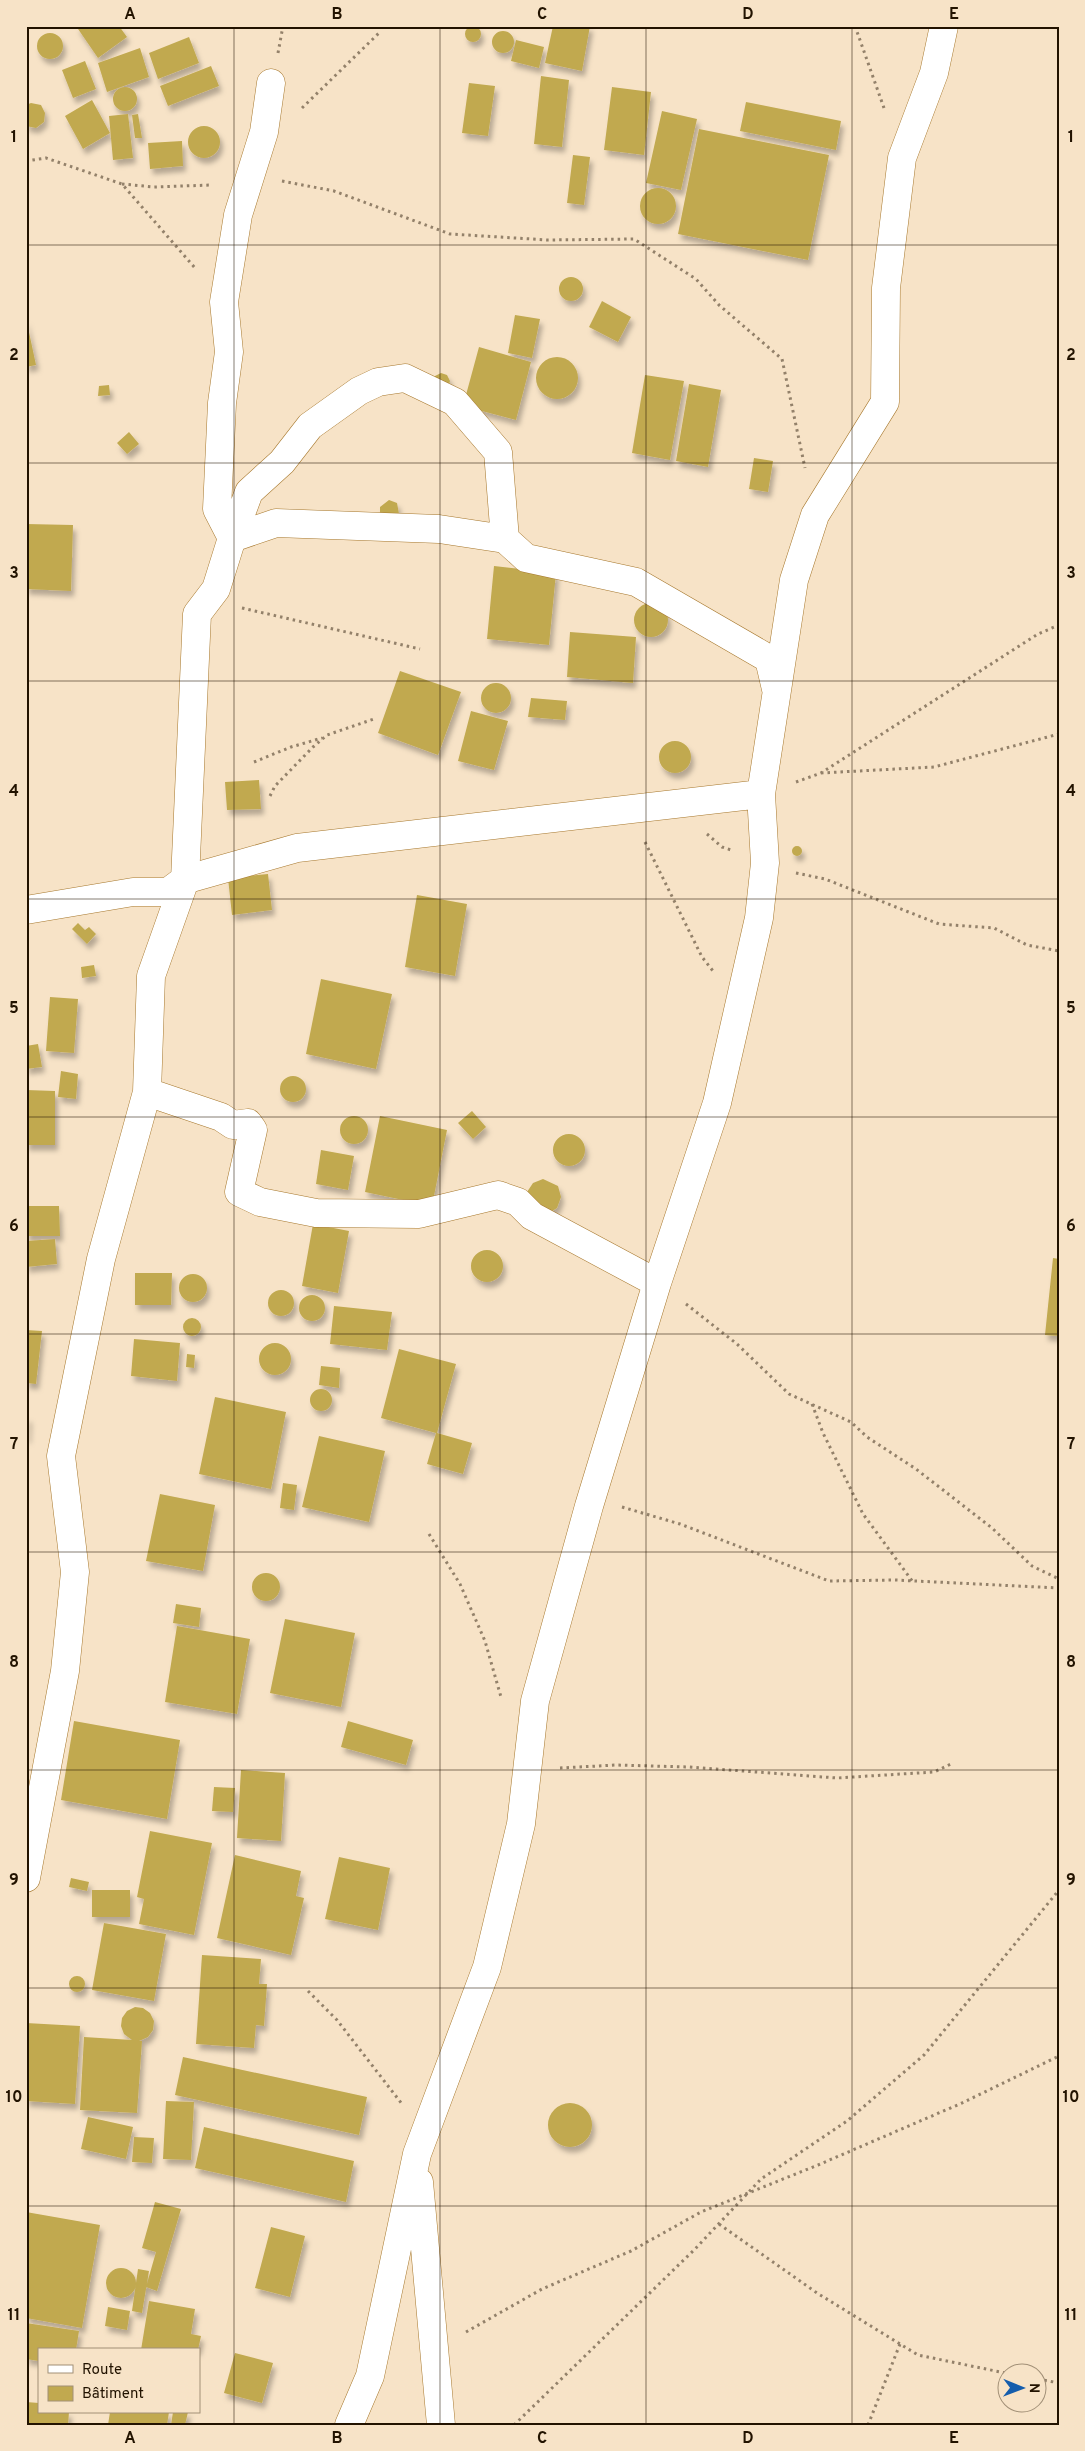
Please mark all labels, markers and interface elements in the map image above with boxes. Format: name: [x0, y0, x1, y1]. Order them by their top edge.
text: A: [124, 5, 136, 25]
text: B: [331, 5, 343, 25]
text: C: [537, 5, 547, 25]
text: D: [742, 5, 754, 25]
text: E: [949, 5, 959, 25]
text: 1: [11, 128, 17, 148]
text: 1: [1068, 128, 1074, 148]
text: 2: [9, 346, 19, 366]
text: 2: [1066, 346, 1076, 366]
text: 3: [9, 564, 19, 584]
text: 3: [1066, 564, 1076, 584]
text: 4: [9, 782, 19, 802]
text: 4: [1066, 782, 1076, 802]
text: 5: [9, 999, 19, 1019]
text: 5: [1066, 999, 1076, 1019]
text: 6: [9, 1217, 19, 1237]
text: 6: [1066, 1217, 1076, 1237]
text: 7: [10, 1435, 18, 1455]
text: 7: [1067, 1435, 1075, 1455]
text: 8: [9, 1653, 19, 1673]
text: 8: [1066, 1653, 1076, 1673]
text: 9: [9, 1871, 19, 1891]
text: 9: [1066, 1871, 1076, 1891]
text: 10: [6, 2088, 22, 2108]
text: 10: [1063, 2088, 1079, 2108]
text: 11: [8, 2306, 20, 2326]
text: 11: [1065, 2306, 1077, 2326]
legend: [38, 2348, 200, 2414]
text: Route: [82, 2361, 122, 2380]
north arrow: [998, 2364, 1048, 2414]
text: N: [1025, 2383, 1042, 2393]
text: Bâtiment: [82, 2385, 144, 2404]
text: A: [124, 2429, 136, 2449]
text: B: [331, 2429, 343, 2449]
text: C: [537, 2429, 547, 2449]
text: D: [742, 2429, 754, 2449]
text: E: [949, 2429, 959, 2449]

